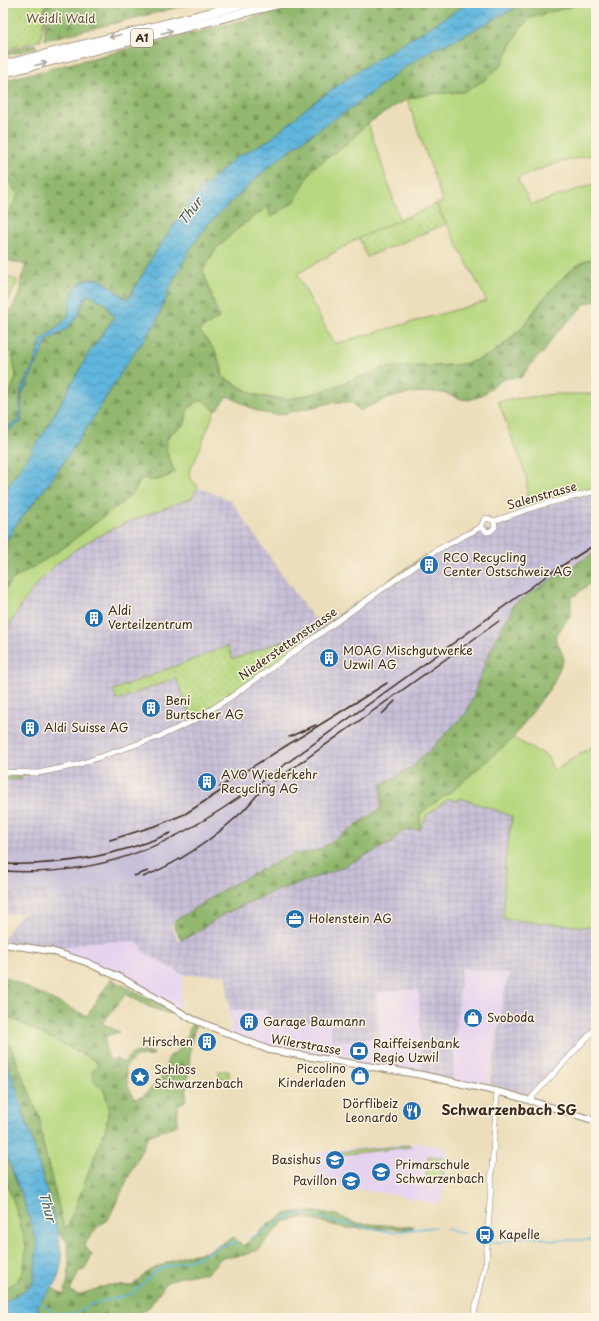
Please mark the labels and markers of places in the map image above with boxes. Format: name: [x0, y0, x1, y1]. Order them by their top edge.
place label: RCO Recycling Center Ostschweiz AG: [443, 548, 572, 580]
building icon: RCO Recycling Center Ostschweiz AG: [418, 554, 440, 576]
place label: Aldi Verteilzentrum: [108, 601, 193, 633]
building icon: Aldi Verteilzentrum: [83, 607, 105, 629]
place label: MOAG Mischgutwerke Uzwil AG: [343, 641, 473, 673]
building icon: MOAG Mischgutwerke Uzwil AG: [318, 647, 340, 669]
place label: Beni Burtscher AG: [165, 691, 244, 723]
building icon: Beni Burtscher AG: [140, 697, 162, 719]
building icon: Aldi Suisse AG: [19, 717, 41, 739]
place label: Aldi Suisse AG: [44, 718, 129, 736]
place label: AVO Wiederkehr Recycling AG: [221, 765, 318, 797]
building icon: AVO Wiederkehr Recycling AG: [196, 771, 218, 793]
office icon: Holenstein AG: [284, 908, 306, 930]
place label: Holenstein AG: [309, 909, 392, 927]
shop icon: Svoboda: [462, 1007, 484, 1029]
place label: Svoboda: [487, 1008, 535, 1026]
building icon: Garage Baumann: [238, 1011, 260, 1033]
place label: Garage Baumann: [263, 1012, 366, 1030]
building icon: Hirschen: [196, 1031, 218, 1053]
place label: Hirschen: [142, 1032, 193, 1050]
place label: Raiffeisenbank Regio Uzwil: [373, 1034, 460, 1066]
bank icon: Raiffeisenbank Regio Uzwil: [348, 1040, 370, 1062]
place label: Piccolino Kinderladen: [278, 1059, 346, 1091]
place label: Schloss Schwarzenbach: [154, 1060, 243, 1092]
shop icon: Piccolino Kinderladen: [349, 1065, 371, 1087]
place icon: Schloss Schwarzenbach: [129, 1066, 151, 1088]
place label: Dörflibeiz Leonardo: [342, 1094, 398, 1126]
restaurant icon: Dörflibeiz Leonardo: [401, 1100, 423, 1122]
school or university icon: Basishus: [324, 1149, 346, 1171]
place label: Basishus: [271, 1150, 322, 1168]
place label: Primarschule Schwarzenbach: [395, 1155, 484, 1187]
school or university icon: Primarschule Schwarzenbach: [370, 1161, 392, 1183]
school or university icon: Pavillon: [340, 1170, 362, 1192]
place label: Pavillon: [293, 1171, 337, 1189]
bus stop icon: Kapelle: [474, 1224, 496, 1246]
place label: Kapelle: [499, 1225, 540, 1243]

